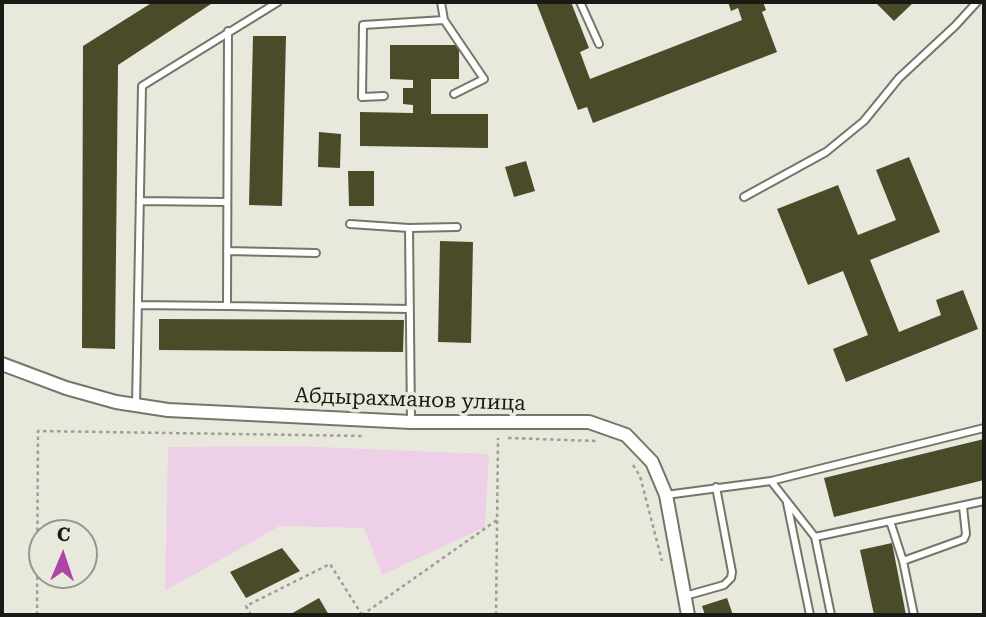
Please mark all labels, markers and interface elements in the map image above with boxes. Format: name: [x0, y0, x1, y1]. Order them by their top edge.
street label: Абдырахманов улица: [294, 383, 526, 417]
north arrow: [28, 519, 98, 589]
text: С: [57, 523, 71, 546]

